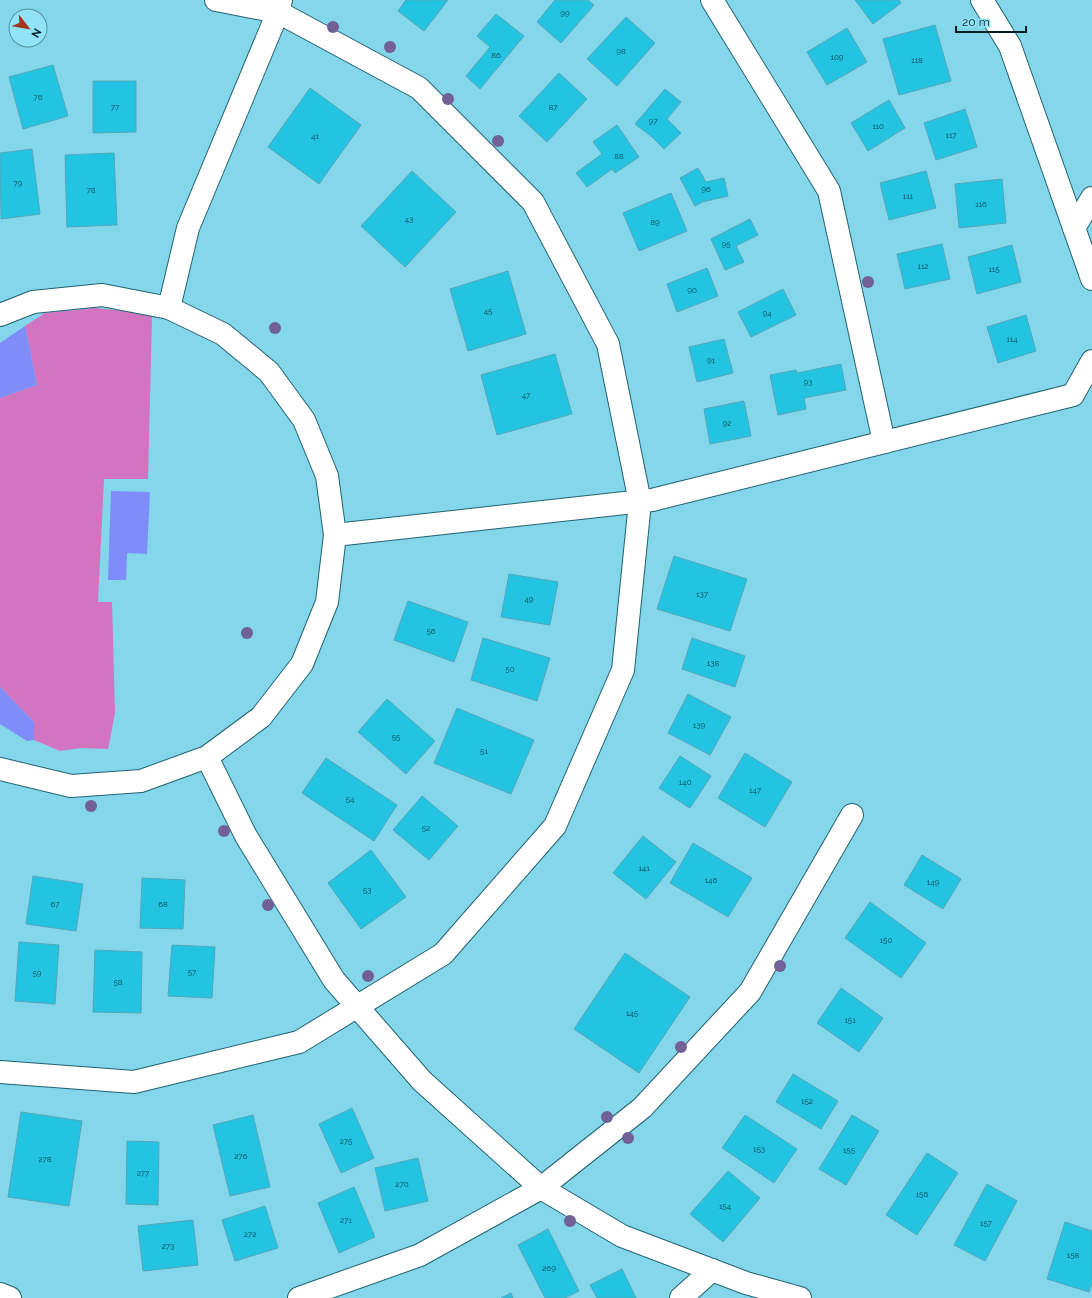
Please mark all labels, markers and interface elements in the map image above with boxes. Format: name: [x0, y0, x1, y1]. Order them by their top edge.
north arrow: [8, 8, 48, 48]
house number: 99: [560, 8, 570, 18]
scale bar: [956, 8, 1026, 34]
text: 20 m: [962, 15, 990, 29]
text: N: [28, 26, 44, 40]
house number: 98: [616, 46, 626, 56]
house number: 86: [491, 50, 501, 60]
house number: 109: [830, 52, 844, 62]
house number: 118: [911, 55, 923, 65]
house number: 76: [33, 92, 43, 102]
house number: 77: [111, 102, 120, 112]
house number: 87: [548, 102, 558, 112]
house number: 97: [649, 116, 658, 126]
house number: 110: [872, 121, 884, 131]
house number: 117: [945, 130, 957, 140]
house number: 41: [311, 131, 319, 141]
house number: 88: [614, 151, 624, 161]
house number: 79: [14, 178, 23, 188]
house number: 96: [701, 184, 711, 194]
house number: 78: [86, 185, 96, 195]
house number: 111: [903, 191, 914, 201]
house number: 116: [975, 199, 987, 209]
house number: 43: [405, 214, 413, 224]
house number: 89: [650, 217, 660, 227]
house number: 95: [721, 239, 731, 249]
house number: 112: [917, 261, 929, 271]
house number: 115: [988, 264, 1000, 274]
house number: 90: [687, 285, 697, 295]
house number: 45: [484, 306, 493, 316]
house number: 94: [762, 308, 772, 318]
house number: 114: [1006, 334, 1018, 344]
house number: 91: [707, 355, 716, 365]
house number: 93: [804, 377, 812, 387]
house number: 47: [522, 390, 531, 400]
house number: 92: [723, 418, 731, 428]
house number: 137: [696, 589, 709, 599]
house number: 49: [524, 594, 534, 604]
house number: 56: [426, 626, 436, 636]
house number: 138: [707, 658, 719, 668]
house number: 50: [505, 664, 515, 674]
house number: 139: [693, 720, 706, 730]
house number: 55: [392, 732, 401, 742]
house number: 51: [480, 746, 488, 756]
house number: 140: [679, 777, 691, 787]
house number: 147: [749, 785, 762, 795]
house number: 54: [346, 794, 355, 804]
house number: 52: [422, 823, 430, 833]
house number: 141: [638, 863, 650, 873]
house number: 146: [705, 875, 717, 885]
house number: 149: [927, 877, 940, 887]
house number: 53: [363, 885, 371, 895]
house number: 67: [50, 899, 60, 909]
house number: 68: [158, 899, 168, 909]
house number: 150: [880, 935, 892, 945]
house number: 57: [188, 967, 197, 977]
house number: 59: [32, 968, 42, 978]
house number: 58: [113, 977, 123, 987]
house number: 145: [626, 1008, 639, 1018]
house number: 151: [844, 1015, 856, 1025]
house number: 152: [801, 1096, 813, 1106]
house number: 275: [340, 1136, 353, 1146]
house number: 153: [753, 1144, 765, 1154]
house number: 155: [843, 1145, 856, 1155]
house number: 276: [234, 1151, 248, 1161]
house number: 278: [38, 1154, 52, 1164]
house number: 277: [137, 1168, 150, 1178]
house number: 270: [395, 1179, 409, 1189]
house number: 156: [916, 1189, 928, 1199]
house number: 154: [719, 1201, 732, 1211]
house number: 271: [340, 1215, 353, 1225]
house number: 157: [980, 1218, 993, 1228]
house number: 272: [244, 1229, 256, 1239]
house number: 273: [162, 1241, 174, 1251]
house number: 158: [1067, 1250, 1080, 1260]
house number: 269: [542, 1263, 556, 1273]

